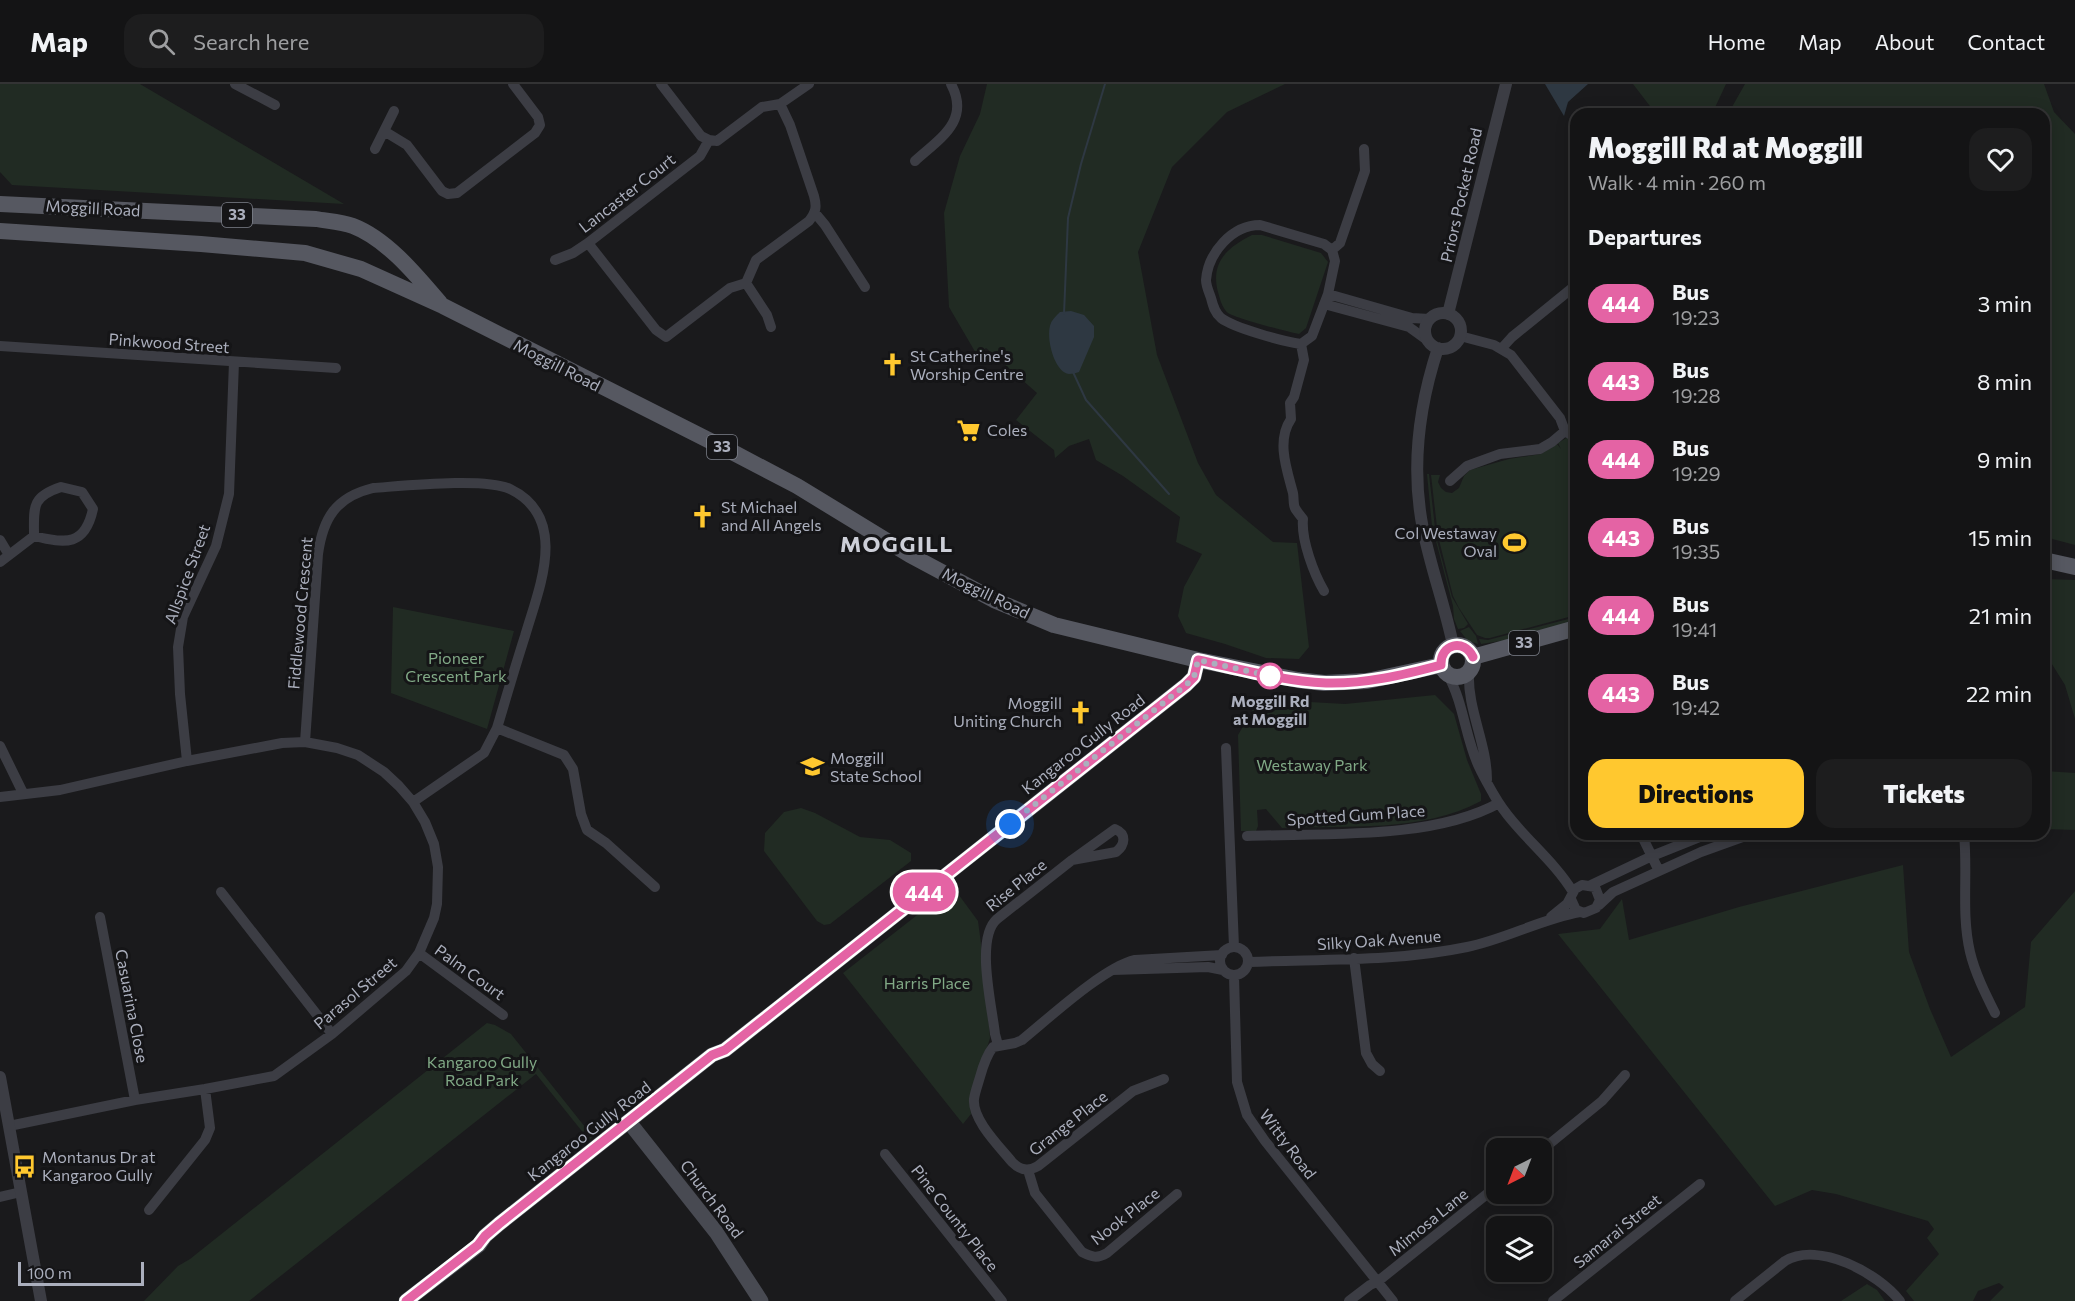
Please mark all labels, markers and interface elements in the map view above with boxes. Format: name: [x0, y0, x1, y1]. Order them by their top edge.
search box: [124, 14, 544, 68]
text: Map: [30, 24, 88, 58]
icon: search: [145, 25, 178, 58]
text: Search here: [193, 28, 309, 55]
text: Home: [1708, 29, 1765, 54]
text: Map: [1798, 29, 1842, 54]
text: About: [1875, 29, 1934, 54]
text: Contact: [1967, 29, 2045, 54]
street label: Priors Pocket Road: [1436, 126, 1485, 264]
button: heart: [1969, 128, 2032, 191]
text: Moggill Rd at Moggill: [1588, 130, 1863, 164]
street label: Lancaster Court: [575, 149, 679, 236]
text: Walk · 4 min · 260 m: [1588, 170, 1766, 194]
street label: Moggill Road: [45, 196, 141, 219]
road number: 33: [222, 203, 252, 227]
text: Departures: [1588, 223, 1702, 250]
text: Bus: [1672, 278, 1709, 305]
text: 3 min: [1978, 290, 2032, 317]
text: 444: [1602, 291, 1640, 316]
text: 19:23: [1672, 305, 1720, 329]
street label: Pinkwood Street: [108, 329, 231, 356]
street label: Moggill Road: [511, 335, 604, 395]
place label: St Catherine's Worship Centre: [910, 346, 1024, 383]
church icon: St Catherine's Worship Centre: [879, 352, 905, 378]
text: Bus: [1672, 356, 1709, 383]
text: 8 min: [1977, 368, 2032, 395]
text: 443: [1602, 369, 1640, 394]
text: 19:28: [1672, 383, 1721, 407]
supermarket icon: Coles: [956, 417, 982, 443]
place label: Coles: [987, 420, 1027, 439]
text: Bus: [1672, 434, 1709, 461]
road number: 33: [707, 435, 737, 459]
text: 9 min: [1977, 446, 2032, 473]
text: 444: [1602, 447, 1640, 472]
text: 19:29: [1672, 461, 1721, 485]
place label: St Michael and All Angels: [721, 497, 822, 534]
church icon: St Michael and All Angels: [690, 503, 716, 529]
text: Bus: [1672, 512, 1709, 539]
street label: Allspice Street: [160, 521, 214, 626]
place label: Col Westaway Oval: [1395, 523, 1497, 560]
text: 15 min: [1968, 524, 2032, 551]
text: 443: [1602, 525, 1640, 550]
sports icon: Col Westaway Oval: [1502, 529, 1528, 555]
district label: MOGGILL: [840, 530, 954, 557]
street label: Fiddlewood Crescent: [283, 536, 316, 690]
text: 19:35: [1672, 539, 1720, 563]
street label: Moggill Road: [939, 563, 1033, 622]
text: Bus: [1672, 590, 1709, 617]
text: 21 min: [1969, 602, 2032, 629]
text: 444: [1602, 603, 1640, 628]
text: 19:41: [1672, 617, 1717, 641]
road number: 33: [1509, 631, 1539, 655]
park label: Pioneer Crescent Park: [405, 648, 507, 685]
marker: Moggill Rd at Moggill: [1257, 663, 1283, 689]
text: Bus: [1672, 668, 1709, 695]
text: 22 min: [1966, 680, 2032, 707]
text: 443: [1602, 681, 1640, 706]
street label: Kangaroo Gully Road: [1017, 690, 1148, 798]
place label: Moggill Rd at Moggill: [1231, 691, 1309, 728]
place label: Moggill Uniting Church: [953, 693, 1062, 730]
text: 19:42: [1672, 695, 1720, 719]
church icon: Moggill Uniting Church: [1067, 699, 1093, 725]
place label: Moggill State School: [830, 748, 922, 785]
school or university icon: Moggill State School: [799, 754, 825, 780]
park label: Westaway Park: [1256, 755, 1368, 774]
button: Directions: [1588, 759, 1804, 828]
button: Tickets: [1816, 759, 2032, 828]
street label: Spotted Gum Place: [1286, 800, 1426, 829]
your location: [995, 809, 1025, 839]
street label: Rise Place: [982, 854, 1050, 915]
line badge: 444: [890, 872, 958, 912]
text: 444: [905, 880, 943, 905]
street label: Silky Oak Avenue: [1316, 926, 1442, 953]
street label: Palm Court: [432, 940, 509, 1004]
street label: Casuarina Close: [112, 948, 153, 1064]
street label: Parasol Street: [309, 952, 400, 1033]
park label: Harris Place: [884, 973, 970, 992]
park label: Kangaroo Gully Road Park: [427, 1052, 537, 1089]
street label: Kangaroo Gully Road: [523, 1077, 654, 1185]
street label: Grange Place: [1025, 1086, 1111, 1159]
street label: Witty Road: [1256, 1105, 1321, 1182]
north arrow: [1486, 1138, 1552, 1204]
map controls: [1486, 1138, 1552, 1282]
place label: Montanus Dr at Kangaroo Gully: [42, 1147, 156, 1184]
bus stop icon: Montanus Dr at Kangaroo Gully: [11, 1153, 37, 1179]
street label: Church Road: [677, 1156, 748, 1241]
street label: Pine County Place: [908, 1161, 1003, 1275]
street label: Nook Place: [1087, 1183, 1163, 1248]
street label: Mimosa Lane: [1384, 1184, 1471, 1259]
street label: Samarai Street: [1569, 1189, 1665, 1272]
button: layers: [1486, 1216, 1552, 1282]
scale bar: [18, 1259, 144, 1286]
text: 100 m: [27, 1263, 72, 1282]

